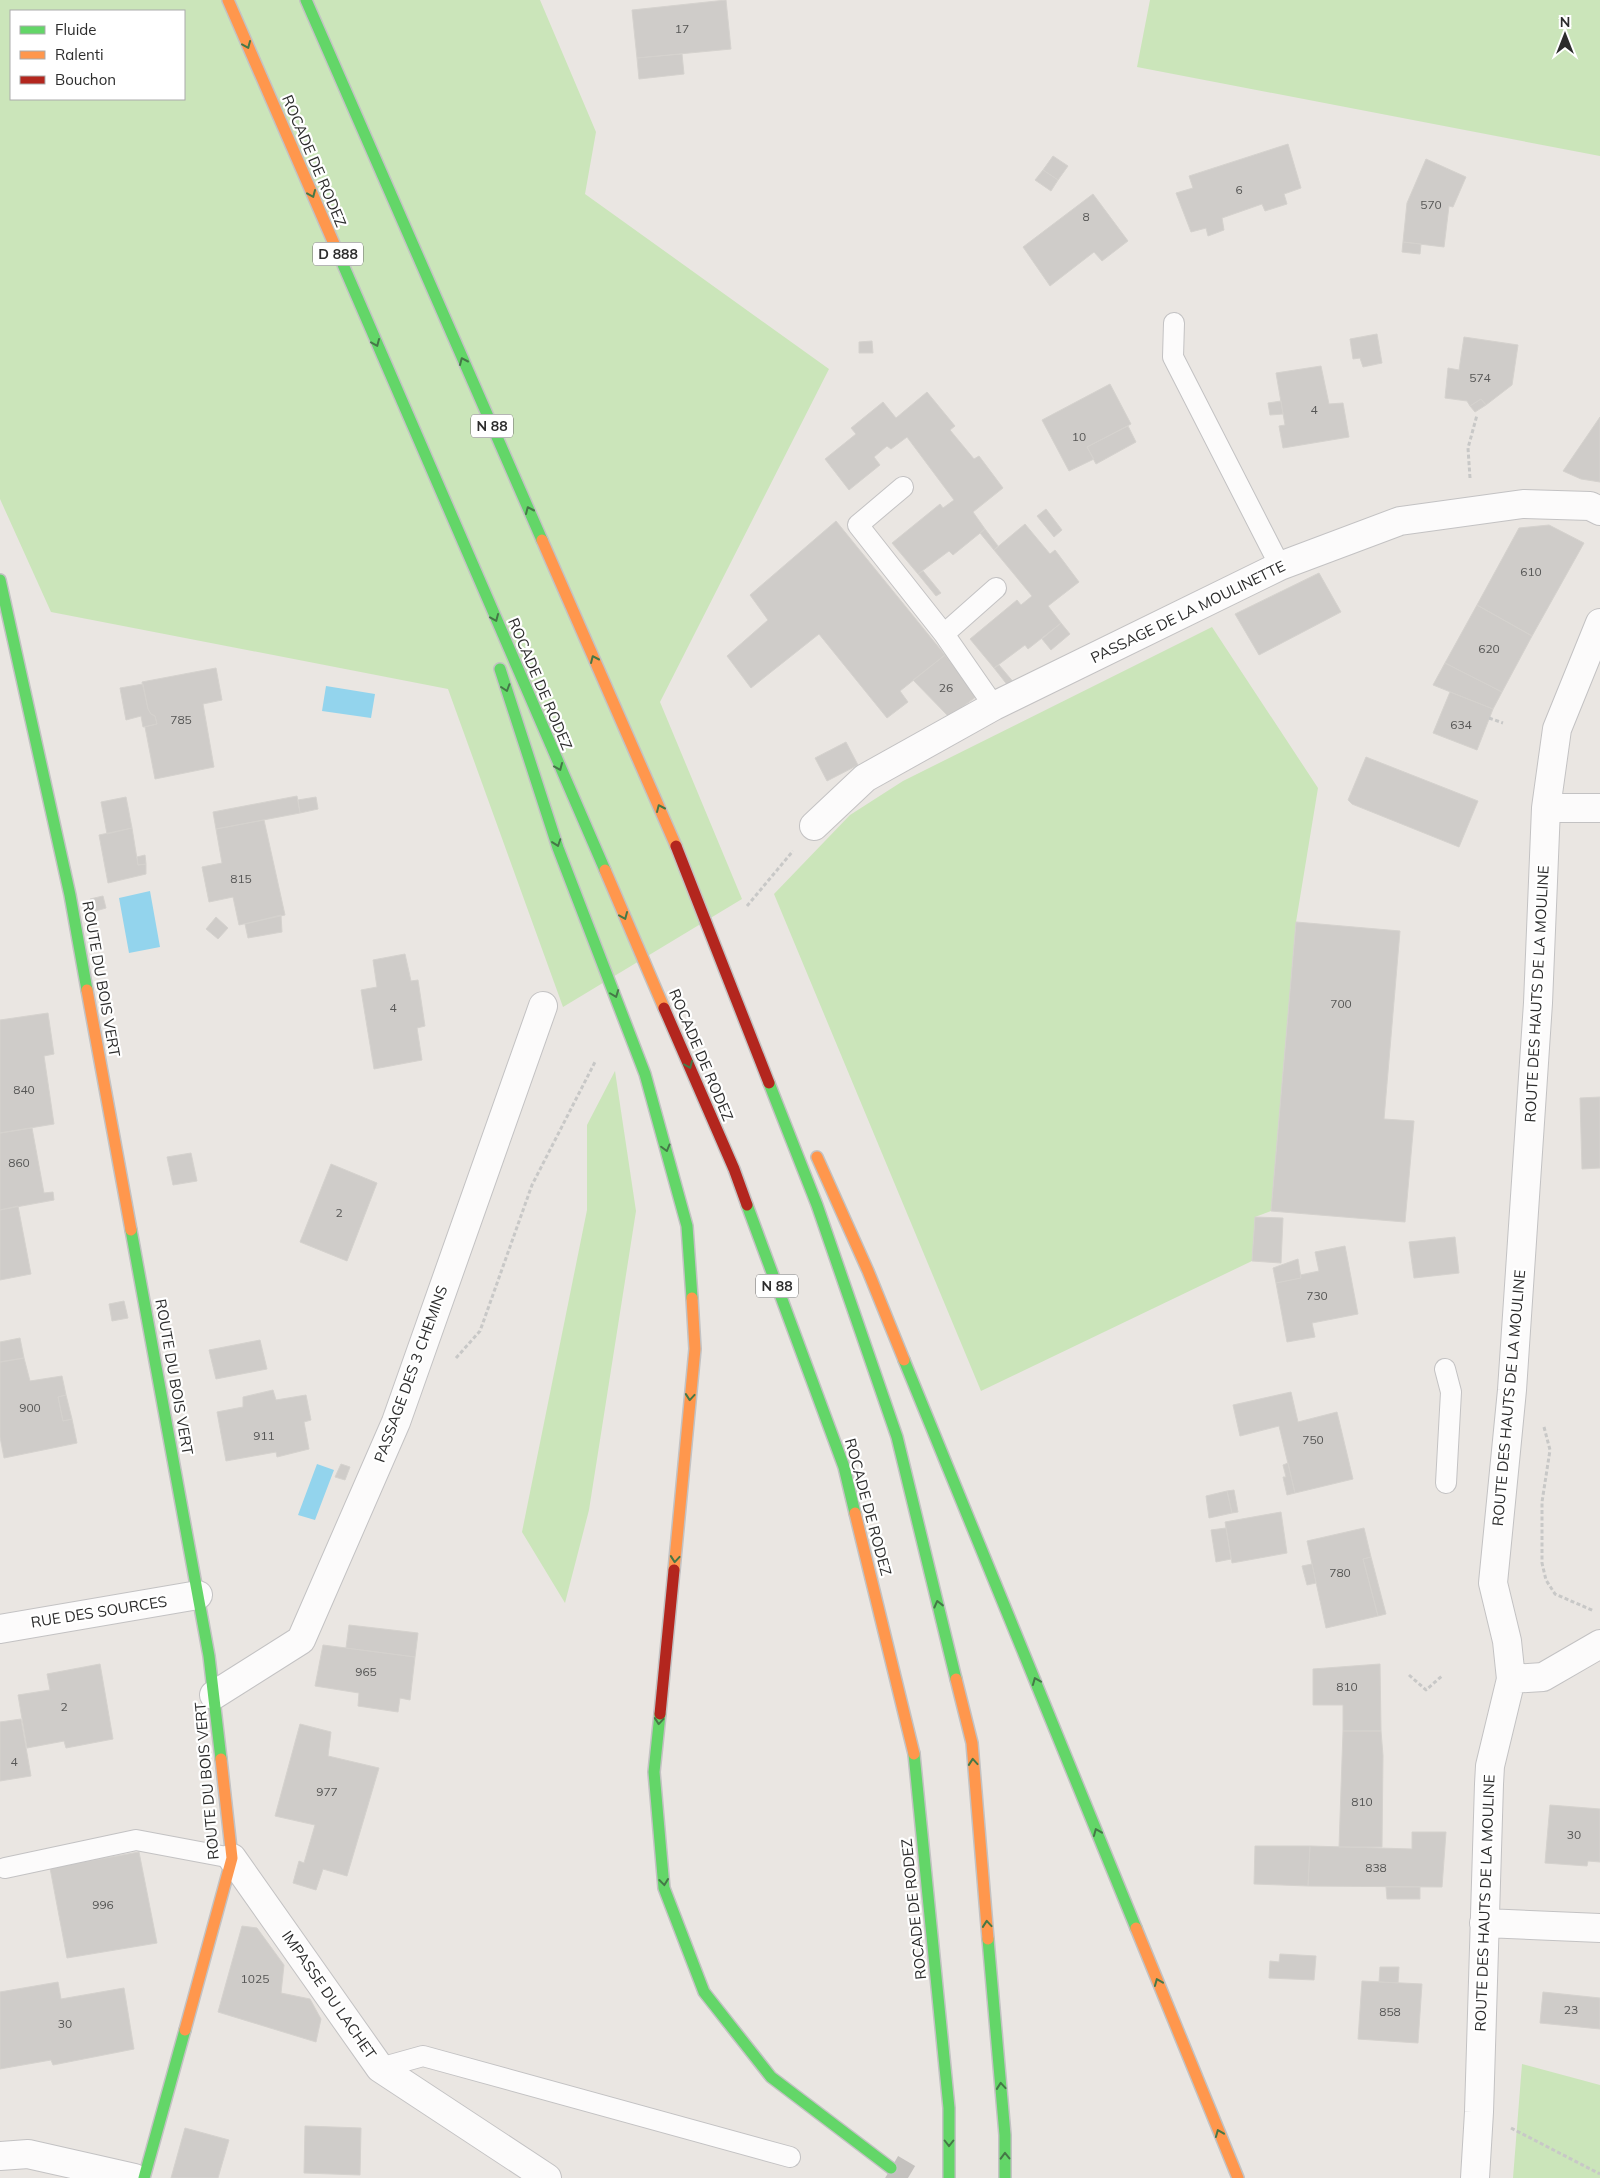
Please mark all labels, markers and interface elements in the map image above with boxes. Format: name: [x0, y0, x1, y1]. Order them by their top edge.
legend: [10, 10, 185, 100]
north arrow: [1540, 10, 1590, 60]
text: N: [1560, 13, 1570, 31]
text: Fluide: [55, 20, 96, 39]
house number: 17: [675, 21, 689, 36]
one-way arrow: [241, 40, 252, 49]
text: Ralenti: [55, 45, 104, 64]
text: Bouchon: [55, 70, 116, 89]
street label: ROCADE DE RODEZ: [278, 92, 351, 230]
house number: 6: [1235, 182, 1243, 197]
one-way arrow: [305, 189, 316, 198]
house number: 570: [1420, 197, 1442, 212]
house number: 8: [1082, 209, 1090, 224]
road number: D 888: [313, 242, 363, 266]
one-way arrow: [370, 338, 381, 347]
one-way arrow: [459, 357, 470, 366]
house number: 574: [1469, 370, 1491, 385]
house number: 4: [1310, 402, 1318, 417]
road number: N 88: [471, 414, 513, 438]
house number: 10: [1072, 429, 1086, 444]
one-way arrow: [524, 506, 535, 515]
street label: PASSAGE DE LA MOULINETTE: [1087, 556, 1288, 667]
house number: 610: [1520, 564, 1542, 579]
one-way arrow: [488, 613, 499, 622]
street label: ROCADE DE RODEZ: [504, 615, 577, 753]
house number: 620: [1478, 641, 1500, 656]
one-way arrow: [590, 655, 601, 664]
house number: 26: [939, 680, 953, 695]
one-way arrow: [500, 683, 510, 692]
house number: 785: [170, 712, 192, 727]
house number: 634: [1450, 717, 1472, 732]
one-way arrow: [553, 762, 564, 771]
one-way arrow: [655, 804, 666, 813]
one-way arrow: [551, 838, 561, 846]
street label: ROUTE DES HAUTS DE LA MOULINE: [1520, 865, 1553, 1123]
house number: 815: [230, 871, 252, 886]
street label: ROUTE DU BOIS VERT: [78, 899, 125, 1058]
one-way arrow: [617, 911, 628, 920]
street label: ROCADE DE RODEZ: [665, 986, 738, 1124]
one-way arrow: [608, 989, 619, 998]
house number: 700: [1330, 996, 1352, 1011]
house number: 4: [389, 1000, 397, 1015]
one-way arrow: [682, 1060, 693, 1069]
house number: 840: [13, 1082, 35, 1097]
one-way arrow: [660, 1144, 670, 1152]
house number: 860: [8, 1155, 30, 1170]
house number: 2: [335, 1205, 343, 1220]
street label: ROUTE DES HAUTS DE LA MOULINE: [1488, 1269, 1529, 1527]
road number: N 88: [756, 1274, 798, 1298]
street label: PASSAGE DES 3 CHEMINS: [370, 1283, 451, 1465]
house number: 730: [1306, 1288, 1328, 1303]
street label: ROUTE DU BOIS VERT: [151, 1297, 198, 1456]
one-way arrow: [685, 1393, 696, 1401]
house number: 900: [19, 1400, 41, 1415]
house number: 911: [253, 1428, 275, 1443]
house number: 750: [1302, 1432, 1324, 1447]
street label: ROCADE DE RODEZ: [841, 1436, 896, 1578]
one-way arrow: [669, 1555, 680, 1563]
house number: 780: [1329, 1565, 1351, 1580]
street label: RUE DES SOURCES: [29, 1591, 168, 1632]
one-way arrow: [933, 1599, 944, 1608]
house number: 965: [355, 1664, 377, 1679]
one-way arrow: [1031, 1677, 1042, 1686]
house number: 810: [1336, 1679, 1358, 1694]
house number: 2: [60, 1699, 68, 1714]
street label: ROUTE DU BOIS VERT: [190, 1701, 223, 1861]
one-way arrow: [654, 1717, 665, 1725]
house number: 4: [10, 1754, 18, 1769]
one-way arrow: [968, 1758, 979, 1766]
street label: ROUTE DES HAUTS DE LA MOULINE: [1471, 1774, 1498, 2032]
house number: 977: [316, 1784, 338, 1799]
house number: 810: [1351, 1794, 1373, 1809]
house number: 30: [1567, 1827, 1581, 1842]
one-way arrow: [1093, 1828, 1103, 1837]
street label: ROCADE DE RODEZ: [897, 1838, 930, 1980]
house number: 838: [1365, 1860, 1387, 1875]
one-way arrow: [658, 1879, 669, 1887]
house number: 996: [92, 1897, 114, 1912]
one-way arrow: [982, 1920, 993, 1928]
street label: IMPASSE DU LACHET: [278, 1927, 381, 2062]
house number: 1025: [241, 1971, 269, 1986]
one-way arrow: [1154, 1978, 1164, 1987]
house number: 23: [1564, 2002, 1578, 2017]
house number: 858: [1379, 2004, 1401, 2019]
house number: 30: [58, 2016, 72, 2031]
one-way arrow: [996, 2082, 1007, 2090]
one-way arrow: [1215, 2129, 1226, 2138]
one-way arrow: [944, 2140, 954, 2147]
one-way arrow: [1000, 2152, 1010, 2160]

